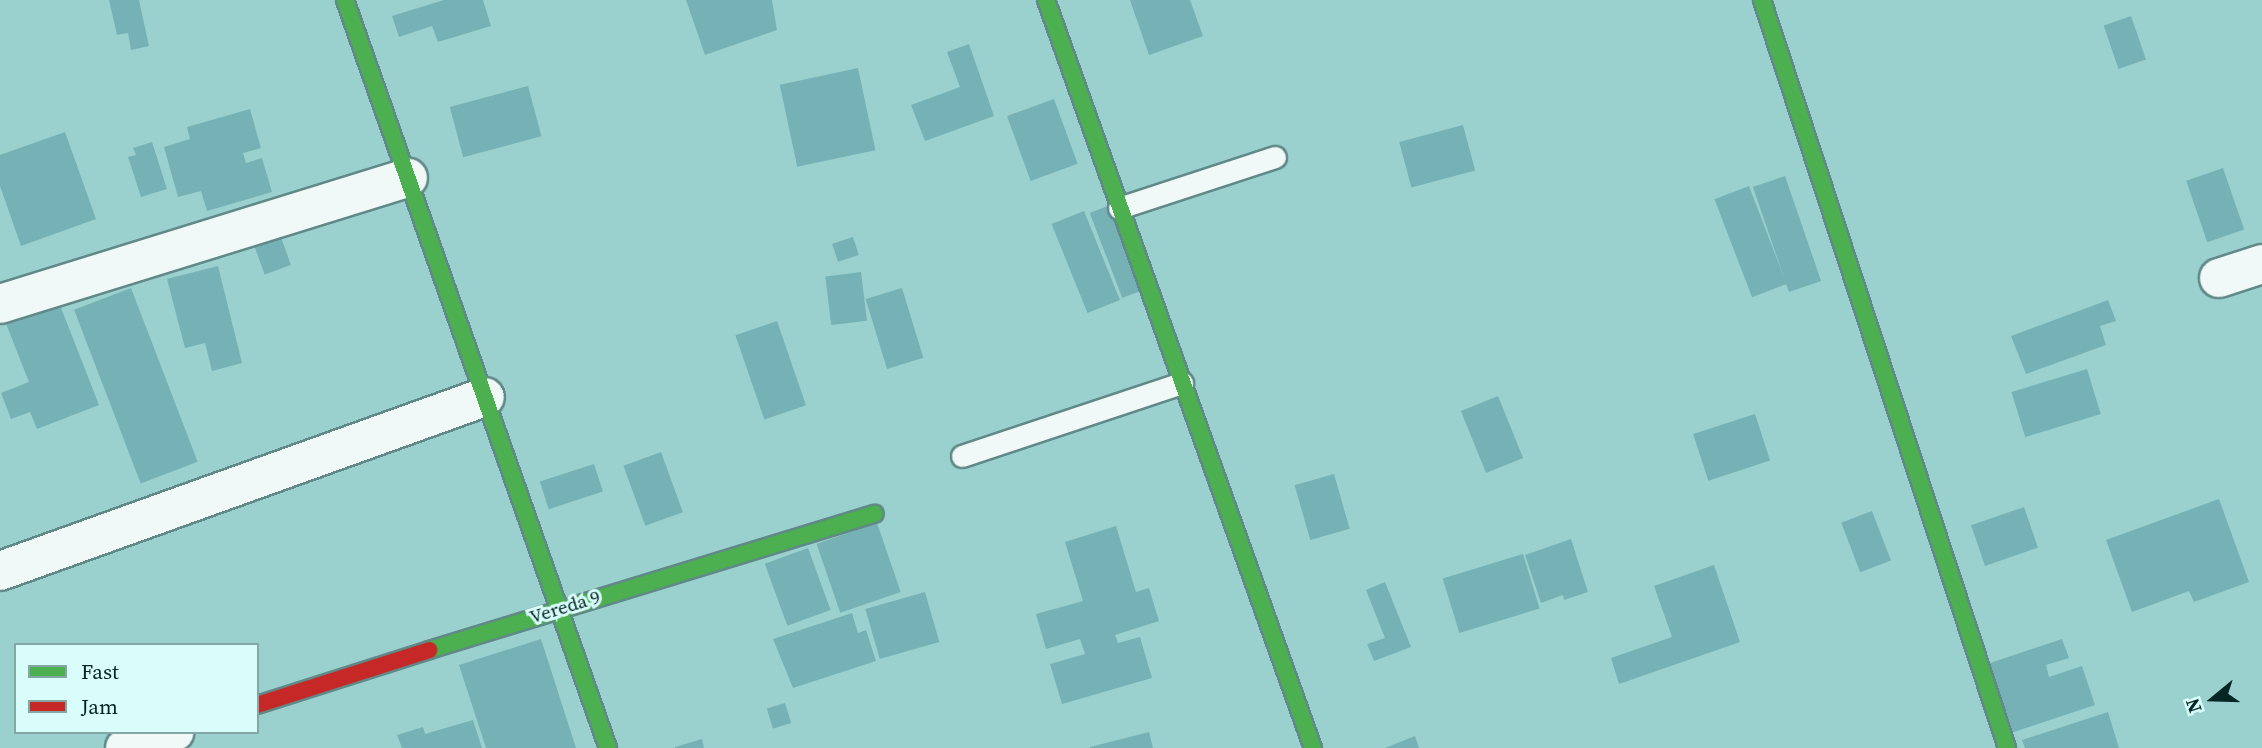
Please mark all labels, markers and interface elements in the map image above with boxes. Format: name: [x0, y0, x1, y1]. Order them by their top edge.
street label: Vereda 9: [527, 585, 603, 629]
legend: [14, 643, 259, 734]
text: Fast: [81, 657, 119, 686]
north arrow: [2178, 664, 2248, 734]
text: Jam: [81, 692, 118, 721]
text: N: [2179, 695, 2208, 717]

